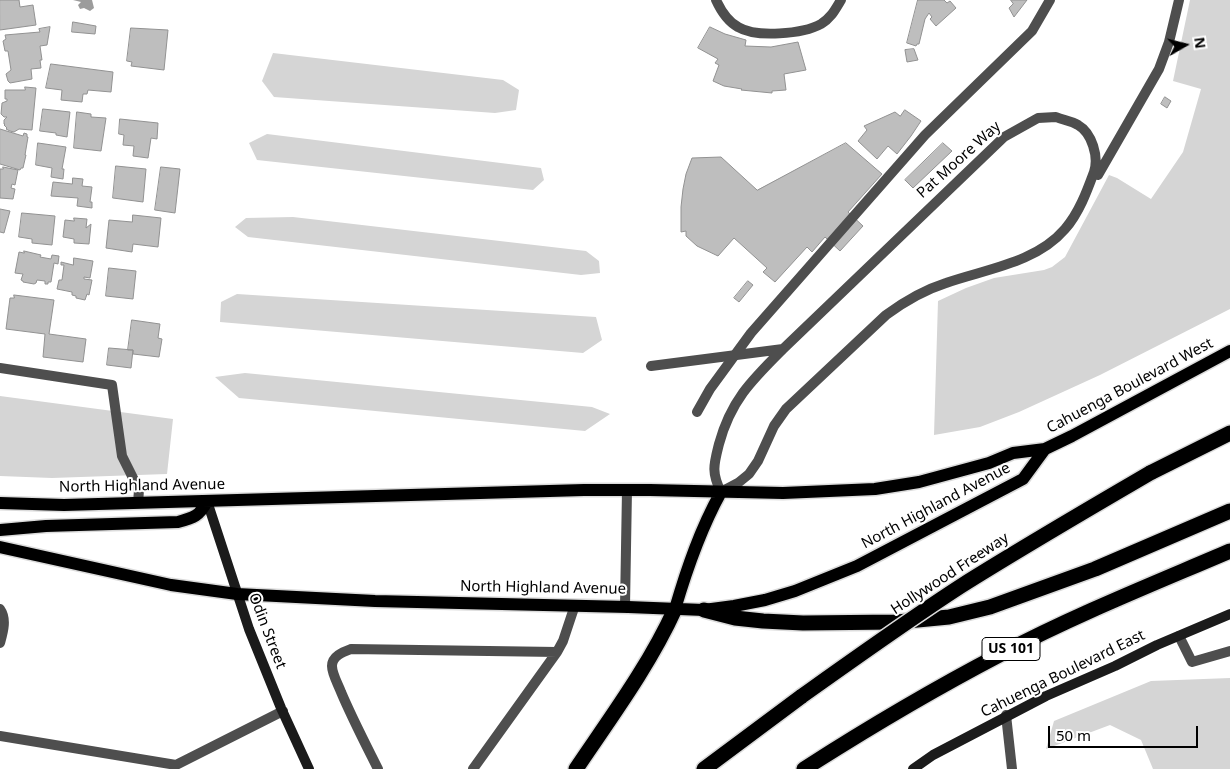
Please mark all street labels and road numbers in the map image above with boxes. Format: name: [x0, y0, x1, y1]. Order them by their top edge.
street label: Pat Moore Way: [913, 118, 1005, 202]
street label: Cahuenga Boulevard West: [1044, 334, 1216, 438]
street label: North Highland Avenue: [858, 459, 1014, 553]
street label: North Highland Avenue: [59, 476, 225, 496]
street label: Hollywood Freeway: [888, 529, 1012, 619]
street label: North Highland Avenue: [460, 578, 626, 598]
street label: Odin Street: [244, 590, 290, 672]
street label: Cahuenga Boulevard East: [978, 626, 1148, 722]
road number: US 101: [982, 638, 1040, 661]

